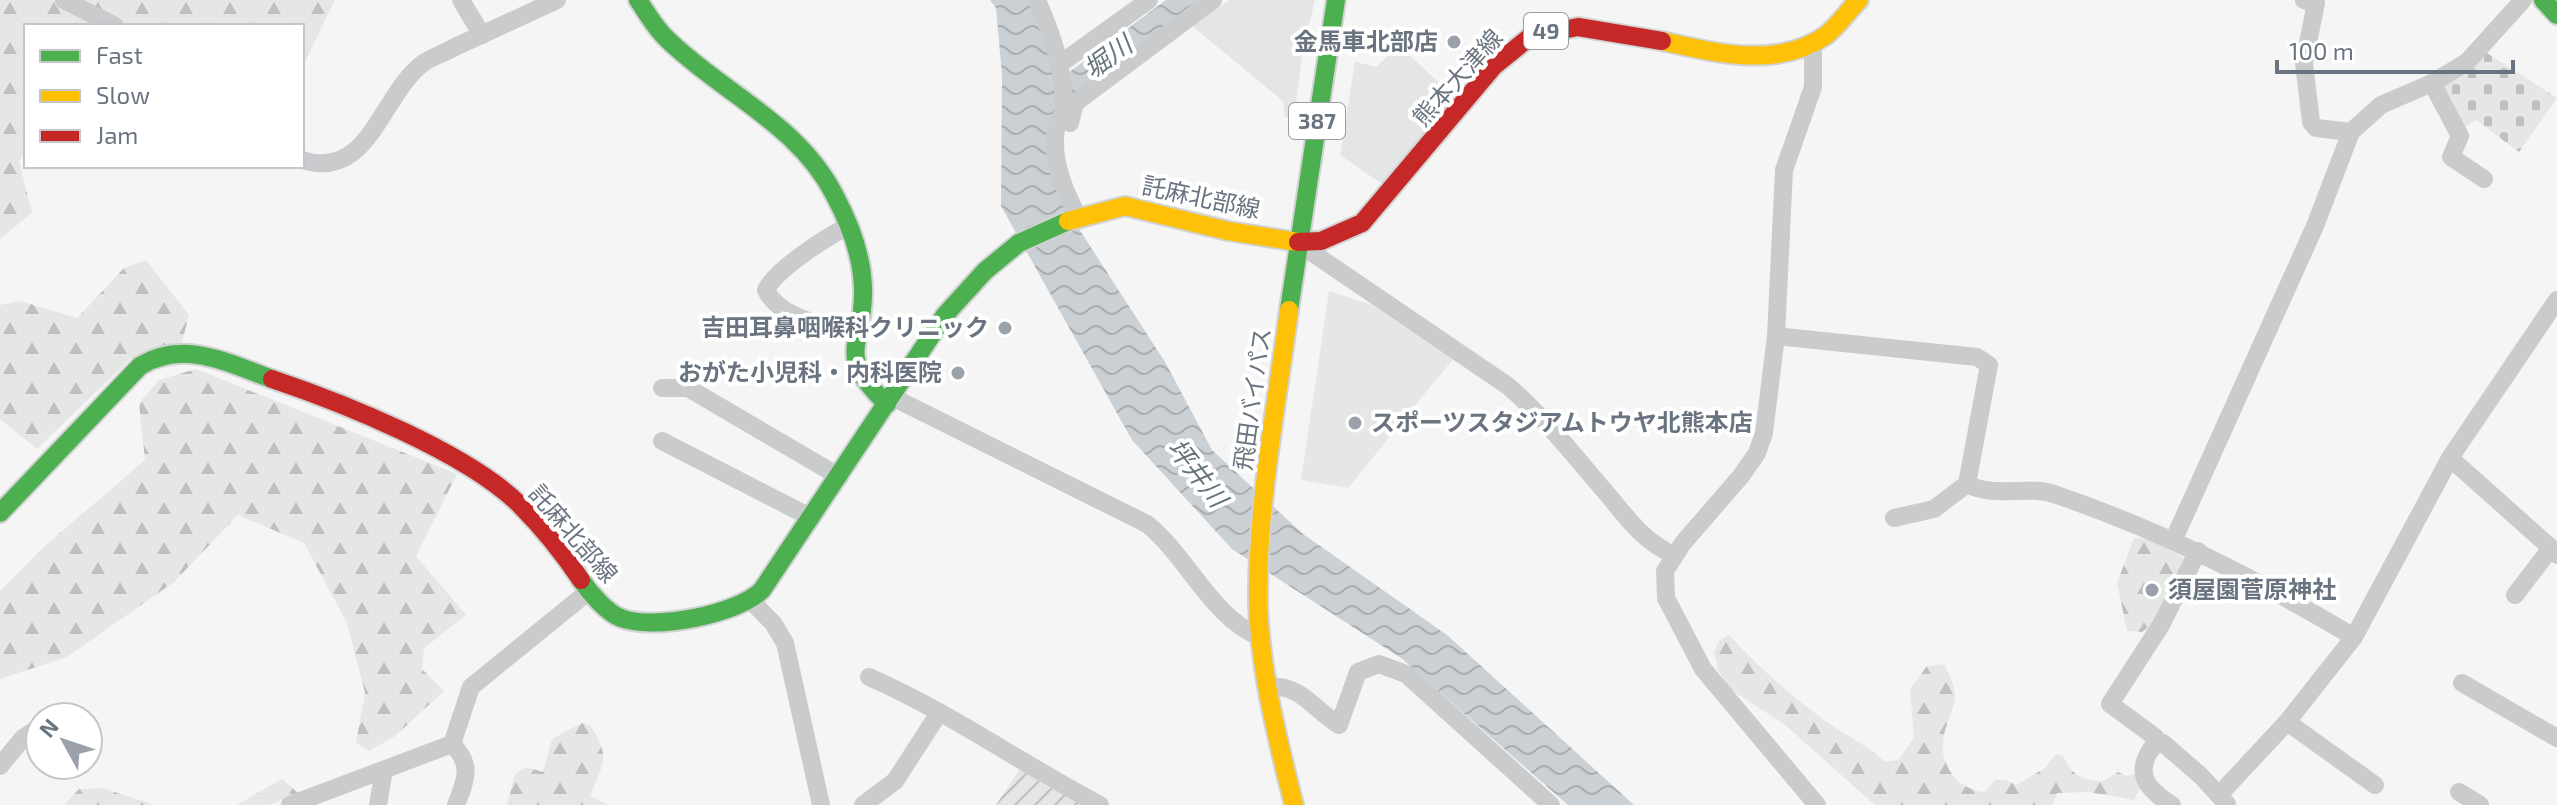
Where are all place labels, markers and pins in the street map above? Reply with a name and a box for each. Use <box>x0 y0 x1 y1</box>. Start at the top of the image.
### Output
place label: 金馬車北部店 <box>1294 26 1438 55</box>
marker: 金馬車北部店 <box>1445 33 1463 51</box>
place label: 吉田耳鼻咽喉科クリニック <box>701 312 989 341</box>
marker: 吉田耳鼻咽喉科クリニック <box>996 319 1014 337</box>
place label: おがた小児科・内科医院 <box>678 357 942 386</box>
marker: おがた小児科・内科医院 <box>949 364 967 382</box>
place label: スポーツスタジアムトウヤ北熊本店 <box>1371 407 1753 436</box>
marker: スポーツスタジアムトウヤ北熊本店 <box>1346 414 1364 432</box>
place label: 須屋園菅原神社 <box>2168 574 2336 603</box>
marker: 須屋園菅原神社 <box>2143 581 2161 599</box>

